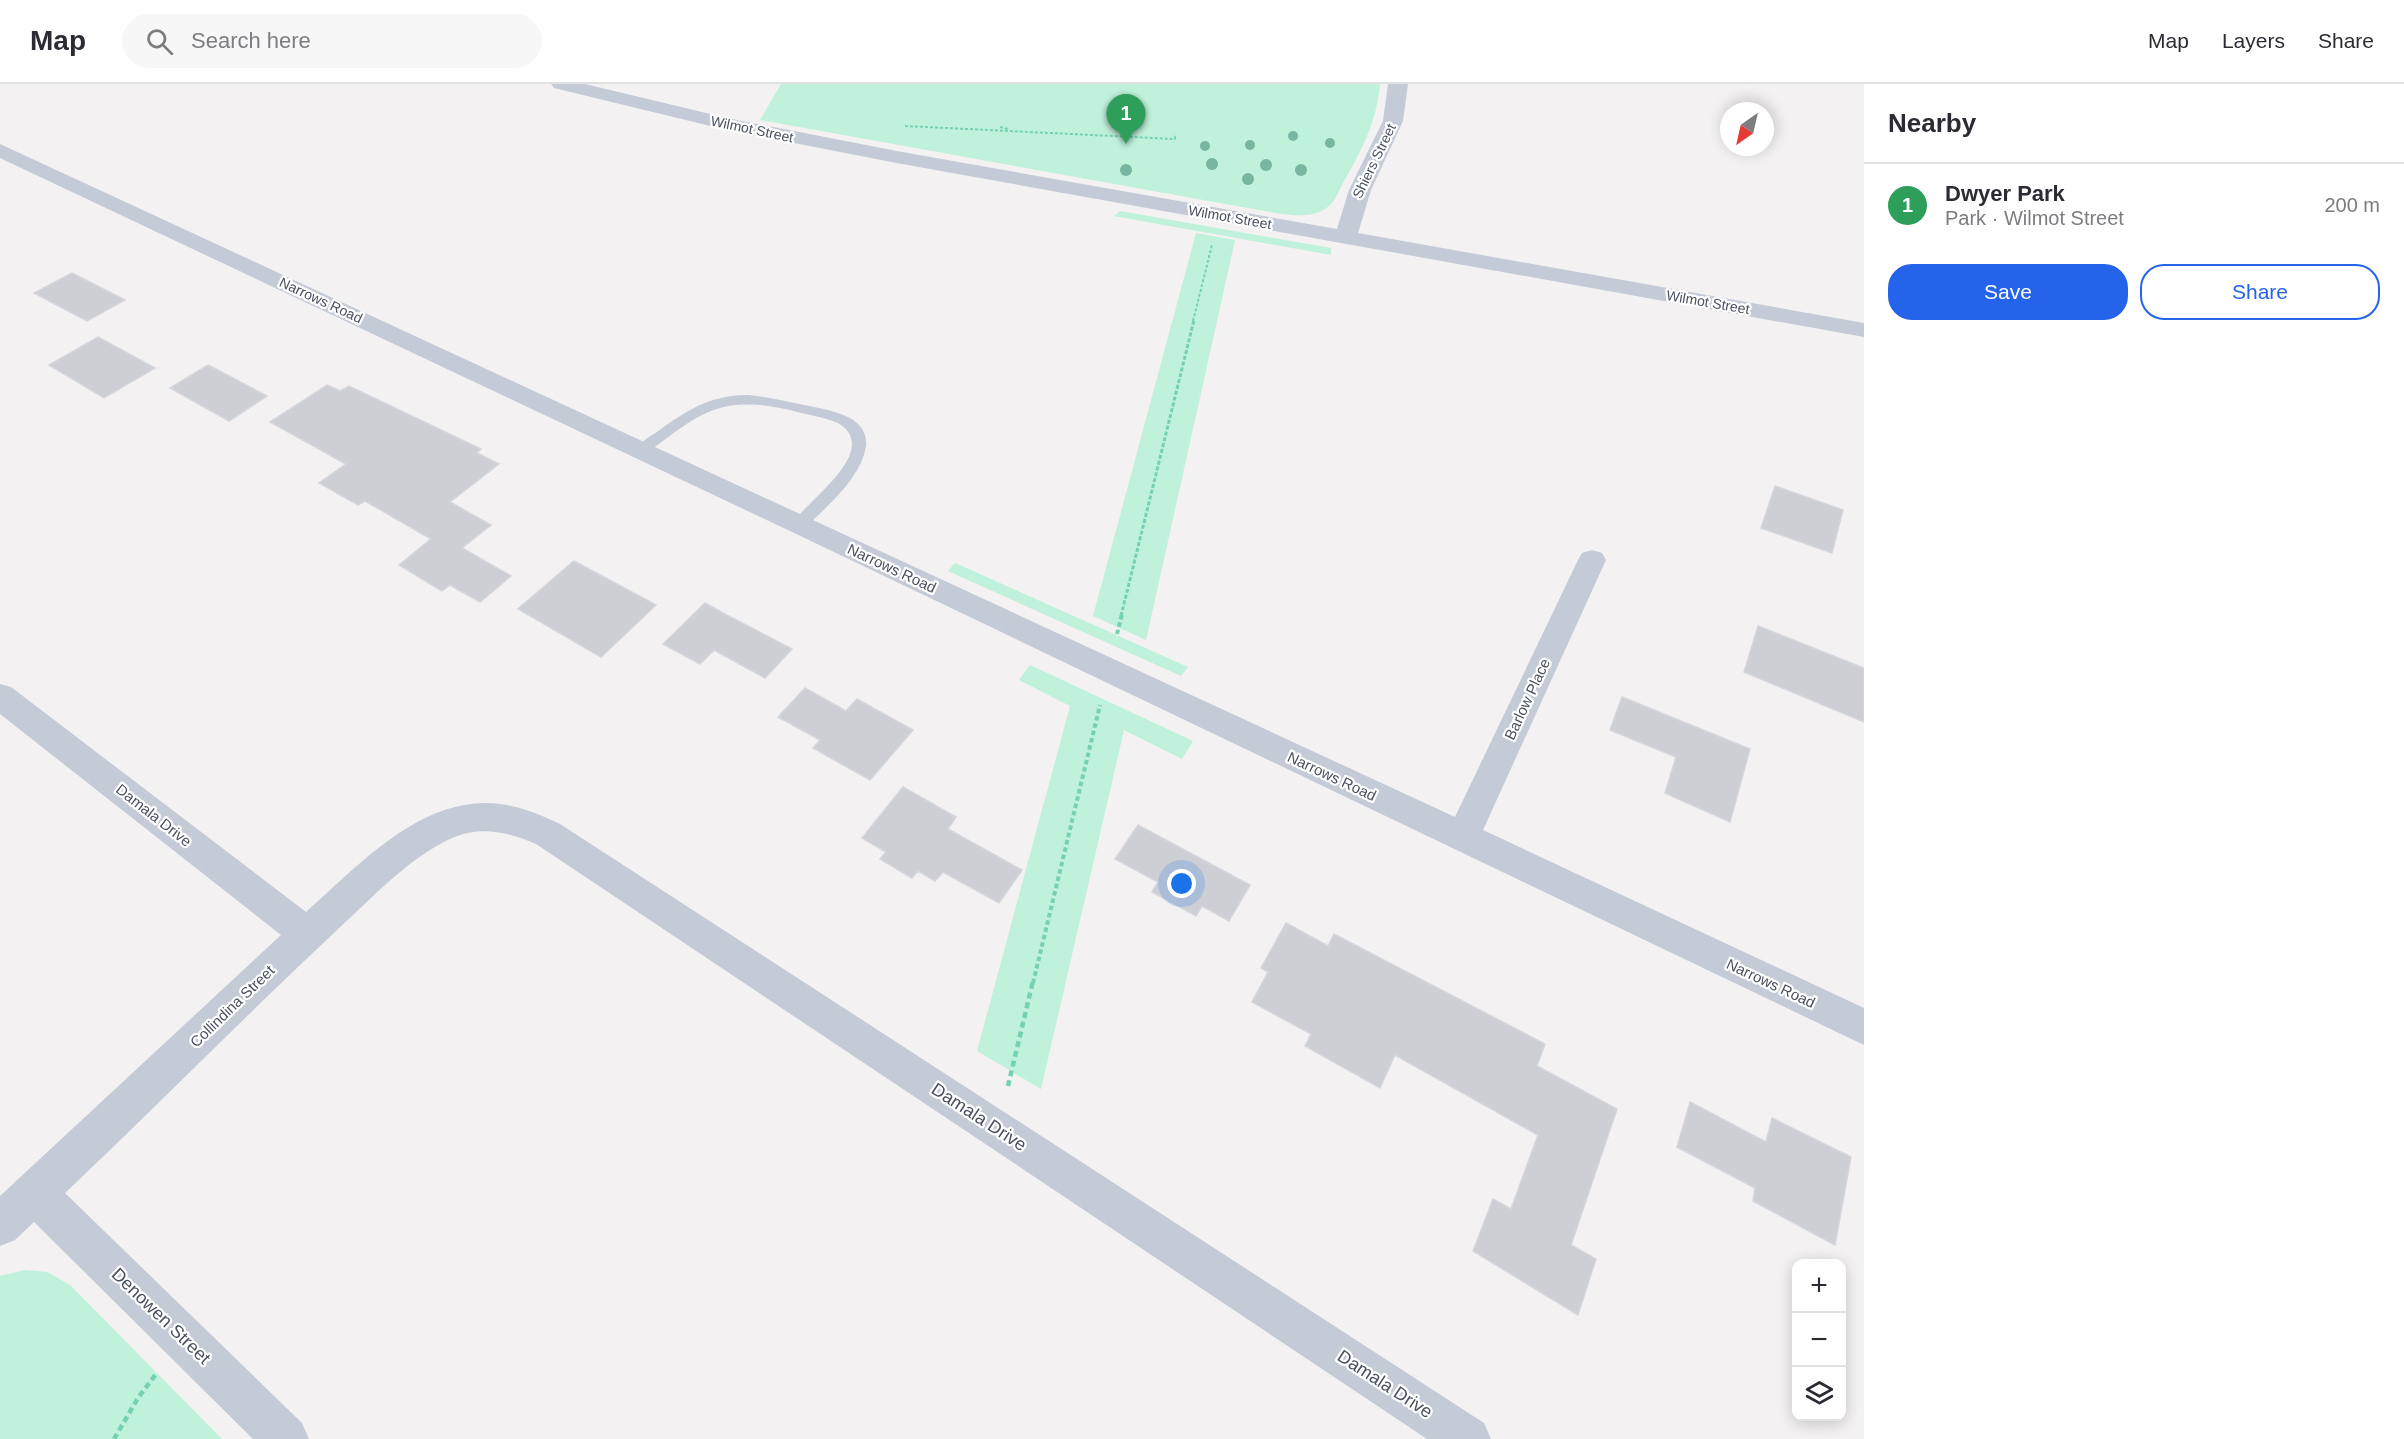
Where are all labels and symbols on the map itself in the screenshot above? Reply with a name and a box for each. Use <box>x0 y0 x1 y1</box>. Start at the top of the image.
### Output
pin: 1 <box>1106 94 1146 144</box>
north arrow <box>1720 102 1774 156</box>
street label: Wilmot Street <box>709 112 795 146</box>
street label: Shiers Street <box>1349 121 1399 201</box>
street label: Wilmot Street <box>1187 202 1273 232</box>
street label: Narrows Road <box>277 274 365 326</box>
street label: Wilmot Street <box>1665 287 1751 317</box>
street label: Narrows Road <box>845 540 939 596</box>
street label: Barlow Place <box>1501 656 1553 742</box>
street label: Narrows Road <box>1285 748 1379 804</box>
street label: Damala Drive <box>113 780 195 850</box>
your location <box>1167 869 1196 898</box>
street label: Narrows Road <box>1724 955 1818 1011</box>
street label: Collindina Street <box>187 961 278 1050</box>
street label: Damala Drive <box>928 1079 1030 1155</box>
street label: Denowen Street <box>108 1264 214 1368</box>
street label: Damala Drive <box>1334 1346 1436 1422</box>

